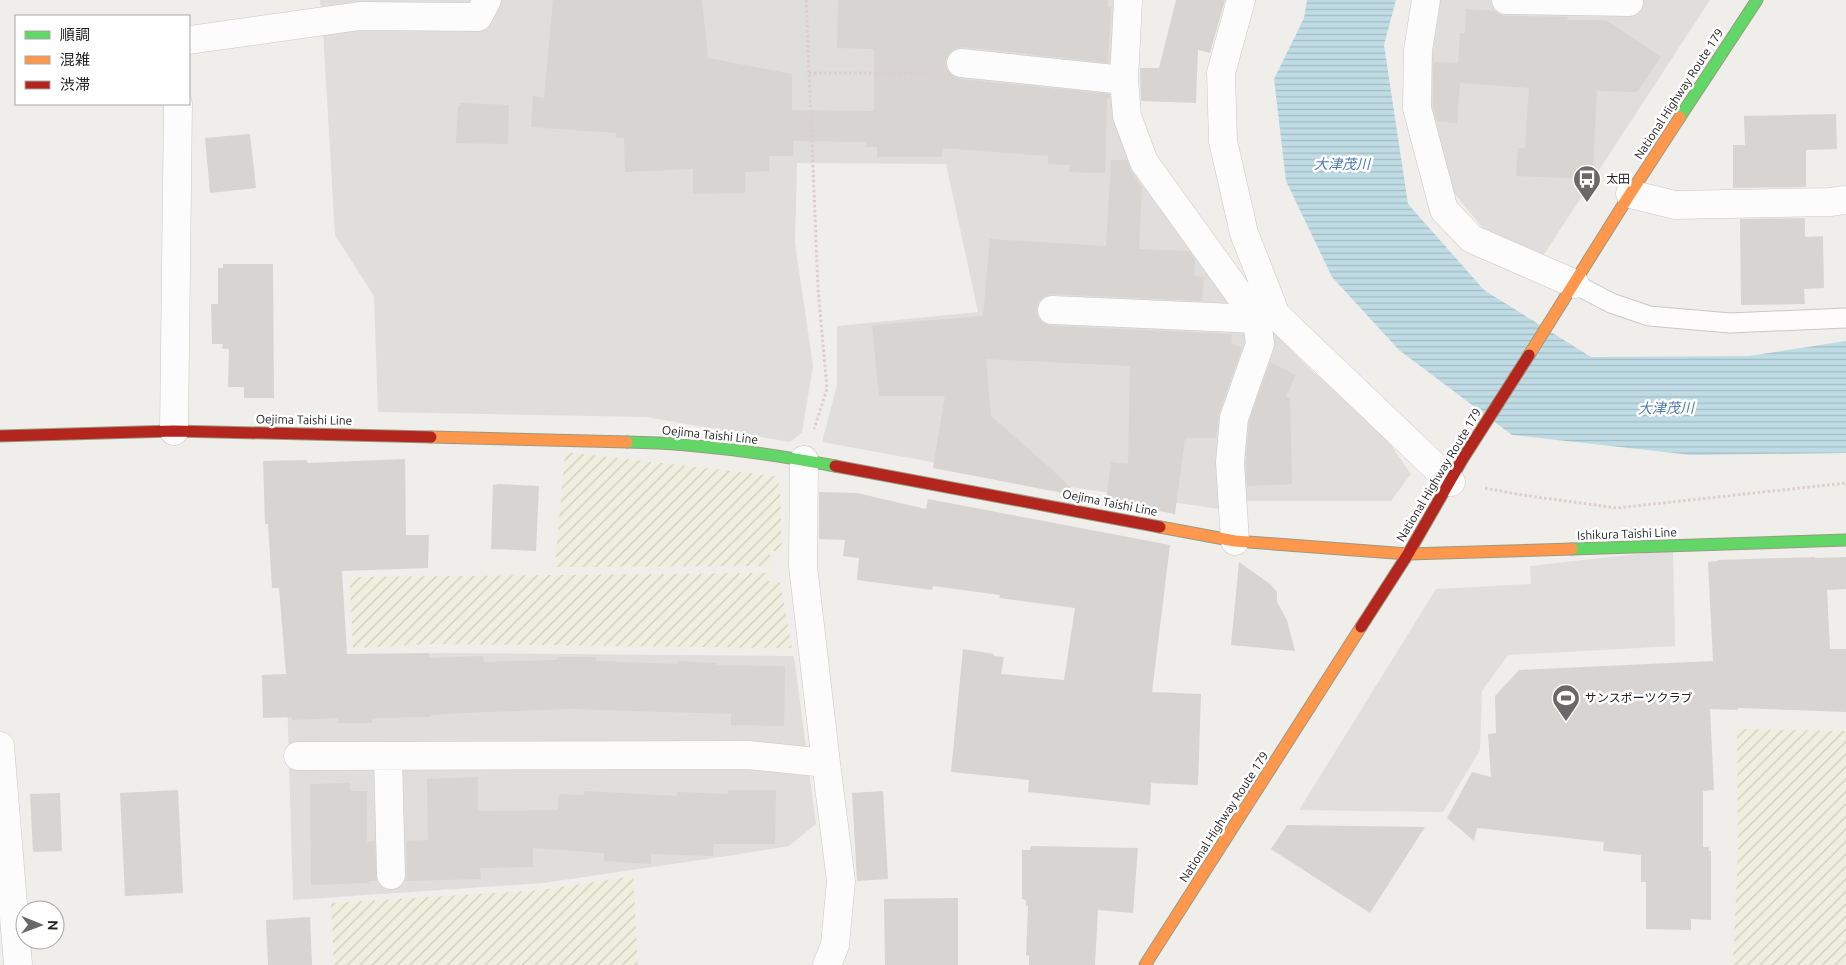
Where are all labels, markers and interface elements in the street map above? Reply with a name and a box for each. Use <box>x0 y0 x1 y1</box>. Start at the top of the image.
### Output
legend <box>15 15 190 105</box>
text: 順調 <box>60 26 90 43</box>
street label: National Highway Route 179 <box>1631 26 1726 161</box>
text: 混雑 <box>60 51 90 68</box>
text: 渋滞 <box>60 76 90 93</box>
water label: 大津茂川 <box>1314 156 1372 172</box>
bus stop icon: 太田 <box>1572 164 1602 203</box>
place label: 太田 <box>1606 172 1630 185</box>
water label: 大津茂川 <box>1638 399 1696 416</box>
street label: National Highway Route 179 <box>1394 406 1484 544</box>
street label: Oejima Taishi Line <box>256 412 352 427</box>
street label: Oejima Taishi Line <box>661 423 759 446</box>
street label: Oejima Taishi Line <box>1061 487 1159 518</box>
street label: Ishikura Taishi Line <box>1577 525 1677 542</box>
sports icon: サンスポーツクラブ <box>1551 683 1581 722</box>
place label: サンスポーツクラブ <box>1585 691 1693 704</box>
street label: National Highway Route 179 <box>1176 749 1271 884</box>
north arrow <box>15 900 65 950</box>
text: N <box>45 920 61 931</box>

